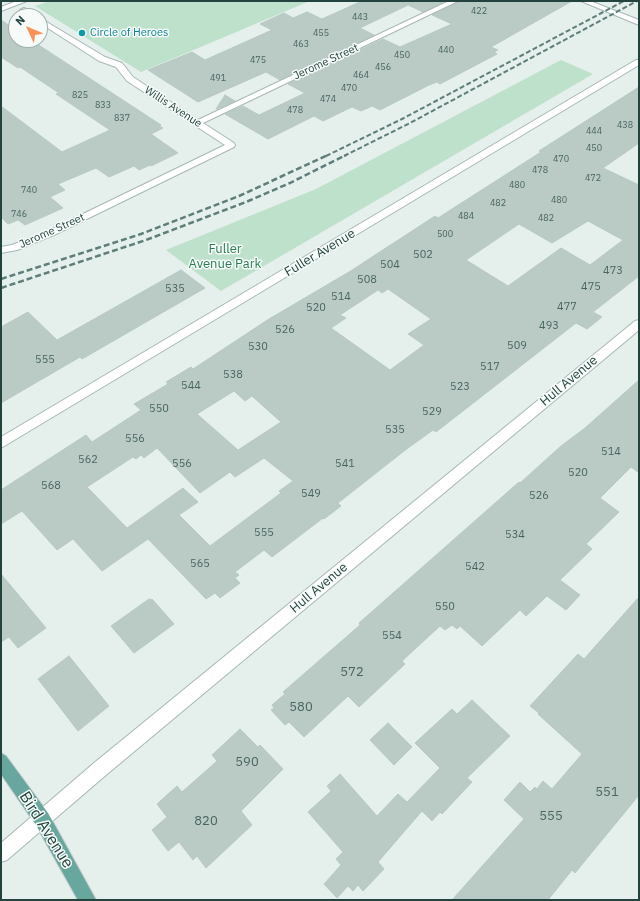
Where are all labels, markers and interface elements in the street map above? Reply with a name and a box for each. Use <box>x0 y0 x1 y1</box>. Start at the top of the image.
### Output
house number: 422 <box>471 6 487 16</box>
north arrow <box>8 8 48 48</box>
house number: 443 <box>352 12 368 22</box>
text: N <box>12 13 28 28</box>
place label: Circle of Heroes <box>90 26 168 40</box>
marker: Circle of Heroes <box>77 28 87 38</box>
house number: 455 <box>313 28 329 38</box>
house number: 463 <box>293 39 309 49</box>
street label: Jerome Street <box>291 41 361 83</box>
house number: 440 <box>438 45 454 55</box>
house number: 450 <box>394 50 410 60</box>
house number: 475 <box>250 55 266 65</box>
house number: 456 <box>375 62 391 72</box>
house number: 464 <box>353 70 369 80</box>
house number: 491 <box>210 73 226 83</box>
house number: 470 <box>341 83 357 93</box>
street label: Willis Avenue <box>142 84 204 130</box>
house number: 825 <box>72 90 88 100</box>
house number: 474 <box>320 94 336 104</box>
house number: 833 <box>95 100 111 110</box>
house number: 478 <box>287 105 303 115</box>
house number: 837 <box>114 113 130 123</box>
house number: 438 <box>617 120 633 130</box>
house number: 444 <box>586 126 602 136</box>
house number: 450 <box>586 143 602 153</box>
house number: 470 <box>553 154 569 164</box>
house number: 478 <box>532 165 548 175</box>
house number: 472 <box>585 173 601 183</box>
house number: 480 <box>509 180 525 190</box>
house number: 740 <box>21 185 37 195</box>
house number: 480 <box>551 195 567 205</box>
house number: 482 <box>490 198 506 208</box>
house number: 746 <box>11 209 27 219</box>
street label: Jerome Street <box>17 211 87 251</box>
house number: 484 <box>458 211 474 221</box>
house number: 482 <box>538 213 554 223</box>
street label: Fuller Avenue <box>282 226 358 280</box>
house number: 500 <box>437 229 453 239</box>
park label: Fuller Avenue Park <box>189 241 261 272</box>
house number: 502 <box>413 248 433 262</box>
house number: 504 <box>380 258 400 272</box>
house number: 473 <box>603 264 623 278</box>
house number: 508 <box>357 273 377 287</box>
house number: 475 <box>581 280 601 294</box>
house number: 535 <box>165 282 185 296</box>
house number: 514 <box>331 290 351 304</box>
house number: 477 <box>557 300 577 314</box>
house number: 520 <box>306 301 326 315</box>
house number: 493 <box>539 319 559 333</box>
house number: 526 <box>275 323 295 337</box>
house number: 509 <box>507 339 527 353</box>
house number: 530 <box>248 340 268 354</box>
house number: 555 <box>35 353 55 367</box>
street label: Hull Avenue <box>537 353 601 409</box>
house number: 517 <box>480 360 500 374</box>
house number: 538 <box>223 368 243 382</box>
house number: 544 <box>181 379 201 393</box>
house number: 523 <box>450 380 470 394</box>
house number: 550 <box>149 402 169 416</box>
house number: 529 <box>422 405 442 419</box>
house number: 535 <box>385 423 405 437</box>
house number: 556 <box>125 432 145 446</box>
house number: 514 <box>601 445 621 459</box>
house number: 562 <box>78 453 98 467</box>
house number: 556 <box>172 457 192 471</box>
house number: 541 <box>335 457 355 471</box>
house number: 520 <box>568 466 588 480</box>
house number: 568 <box>41 479 61 493</box>
house number: 549 <box>301 487 321 501</box>
house number: 526 <box>529 489 549 503</box>
house number: 555 <box>254 526 274 540</box>
house number: 534 <box>505 528 525 542</box>
house number: 565 <box>190 557 210 571</box>
street label: Hull Avenue <box>287 560 351 616</box>
house number: 542 <box>465 560 485 574</box>
house number: 550 <box>435 600 455 614</box>
house number: 554 <box>382 629 402 643</box>
house number: 572 <box>340 664 364 680</box>
house number: 580 <box>289 699 313 715</box>
house number: 590 <box>235 754 259 770</box>
house number: 551 <box>595 784 619 800</box>
street label: Bird Avenue <box>15 788 77 872</box>
house number: 555 <box>539 808 563 824</box>
house number: 820 <box>194 813 218 829</box>

